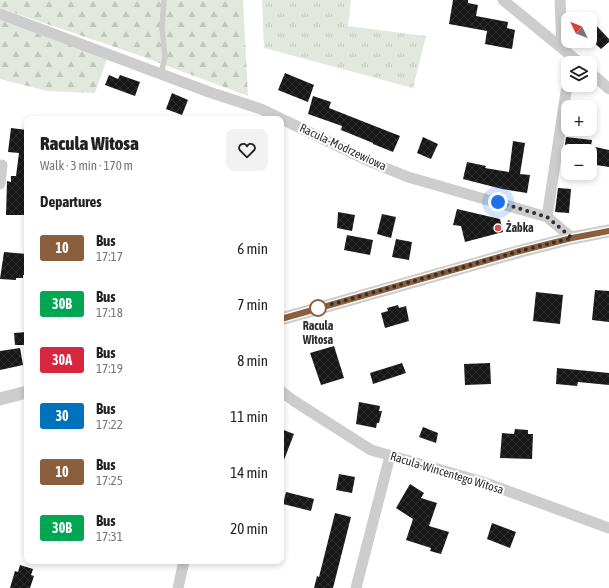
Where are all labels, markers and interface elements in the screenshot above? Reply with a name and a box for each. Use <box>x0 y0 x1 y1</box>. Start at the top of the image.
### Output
north arrow <box>561 12 597 48</box>
map controls <box>561 12 597 180</box>
button: layers <box>561 56 597 92</box>
button: + <box>561 100 597 136</box>
street label: Racula-Modrzewiowa <box>297 121 389 173</box>
button: heart <box>226 129 268 171</box>
text: Racula Witosa <box>40 132 139 154</box>
button: − <box>561 144 597 180</box>
text: Walk · 3 min · 170 m <box>40 158 133 173</box>
your location <box>488 192 508 212</box>
text: Departures <box>40 193 102 210</box>
place label: Żabka <box>506 220 534 235</box>
marker: Żabka <box>493 223 503 233</box>
text: Bus <box>96 232 116 249</box>
text: 10 <box>55 240 69 256</box>
text: 6 min <box>237 240 268 257</box>
text: 17:17 <box>96 249 123 264</box>
text: Bus <box>96 288 116 305</box>
text: 30B <box>52 296 72 312</box>
text: 7 min <box>237 296 268 313</box>
marker: Racula Witosa <box>309 299 327 317</box>
text: 17:18 <box>96 305 123 320</box>
place label: Racula Witosa <box>302 319 334 347</box>
text: Bus <box>96 344 116 361</box>
text: 30A <box>52 352 72 368</box>
text: 8 min <box>237 352 268 369</box>
text: 17:19 <box>96 361 123 376</box>
text: Bus <box>96 400 116 417</box>
text: 30 <box>55 408 69 424</box>
text: 11 min <box>230 408 268 425</box>
text: 17:22 <box>96 417 123 432</box>
street label: Racula-Wincentego Witosa <box>389 449 505 497</box>
text: Bus <box>96 456 116 473</box>
text: 10 <box>55 464 69 480</box>
text: 14 min <box>230 464 268 481</box>
text: 17:25 <box>96 473 123 488</box>
text: Bus <box>96 512 116 529</box>
text: 30B <box>52 520 72 536</box>
text: 20 min <box>230 520 268 537</box>
text: 17:31 <box>96 529 123 544</box>

